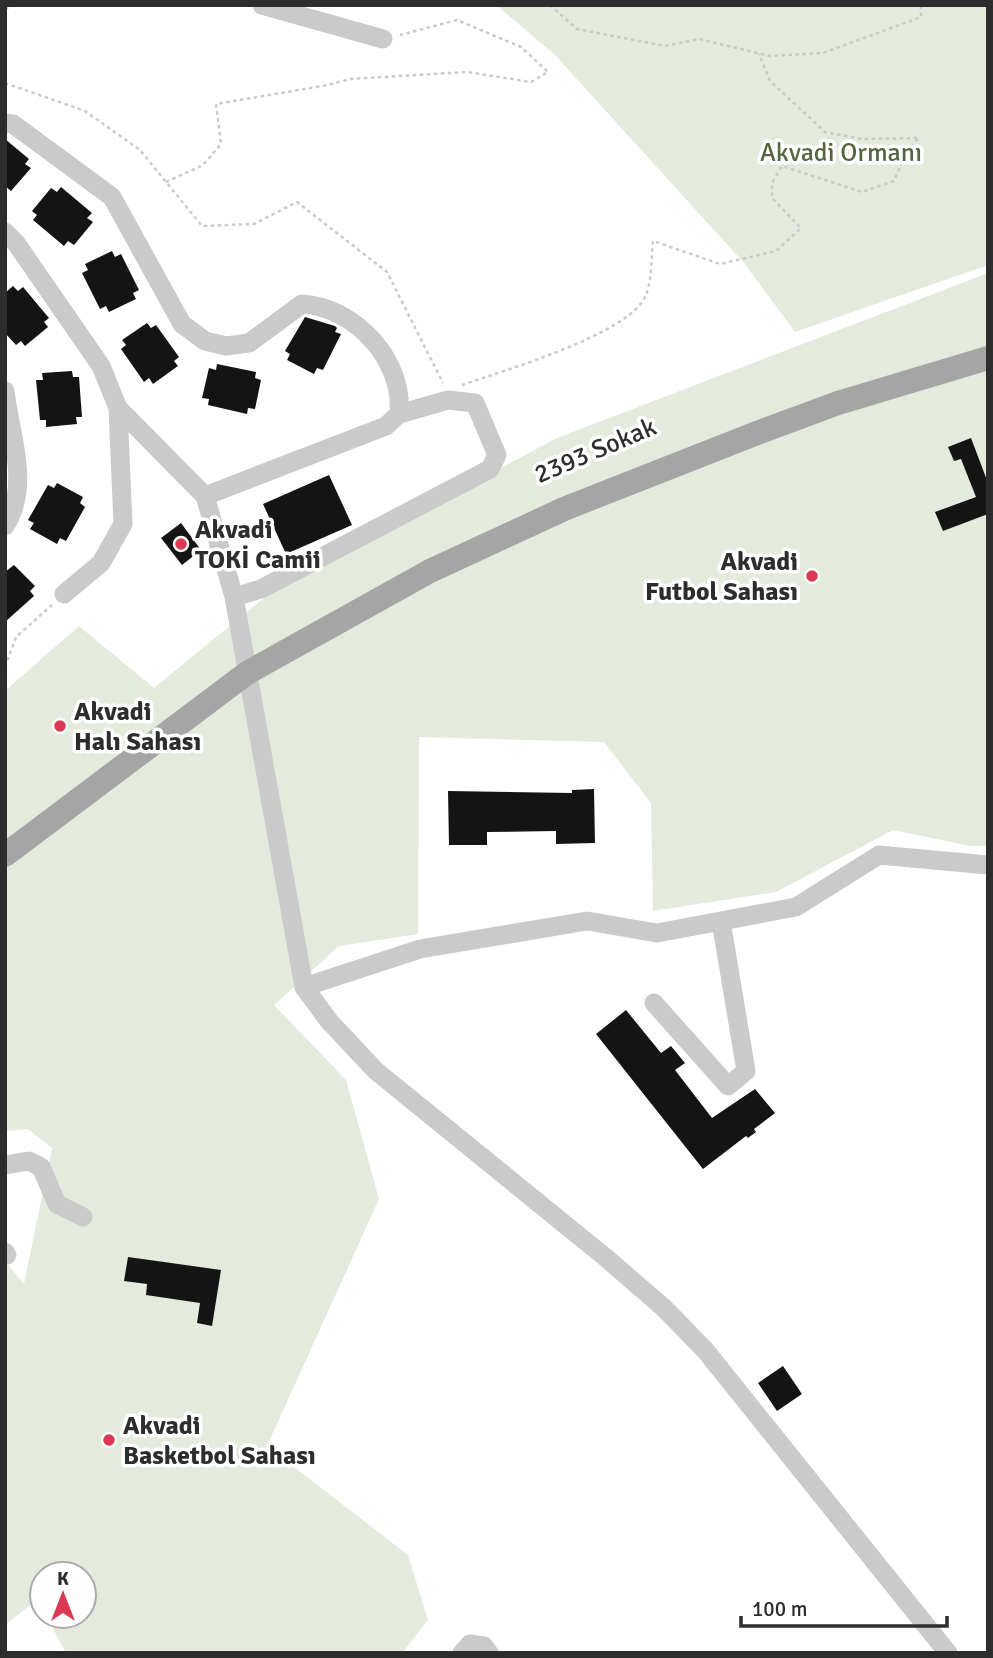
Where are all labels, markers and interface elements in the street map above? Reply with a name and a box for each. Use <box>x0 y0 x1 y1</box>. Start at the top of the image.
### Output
park label: Akvadi Ormanı <box>760 137 922 169</box>
street label: 2393 Sokak <box>530 411 661 491</box>
place label: Akvadi TOKİ Camii <box>195 514 321 576</box>
marker: Akvadi TOKİ Camii <box>173 536 189 552</box>
place label: Akvadi Futbol Sahası <box>645 546 798 608</box>
marker: Akvadi Futbol Sahası <box>804 568 820 584</box>
place label: Akvadi Halı Sahası <box>74 696 201 758</box>
marker: Akvadi Halı Sahası <box>52 718 68 734</box>
place label: Akvadi Basketbol Sahası <box>123 1410 316 1472</box>
marker: Akvadi Basketbol Sahası <box>101 1432 117 1448</box>
north arrow <box>28 1560 98 1630</box>
text: K <box>57 1567 69 1591</box>
scale bar <box>741 1584 948 1628</box>
text: 100 m <box>752 1596 807 1622</box>

